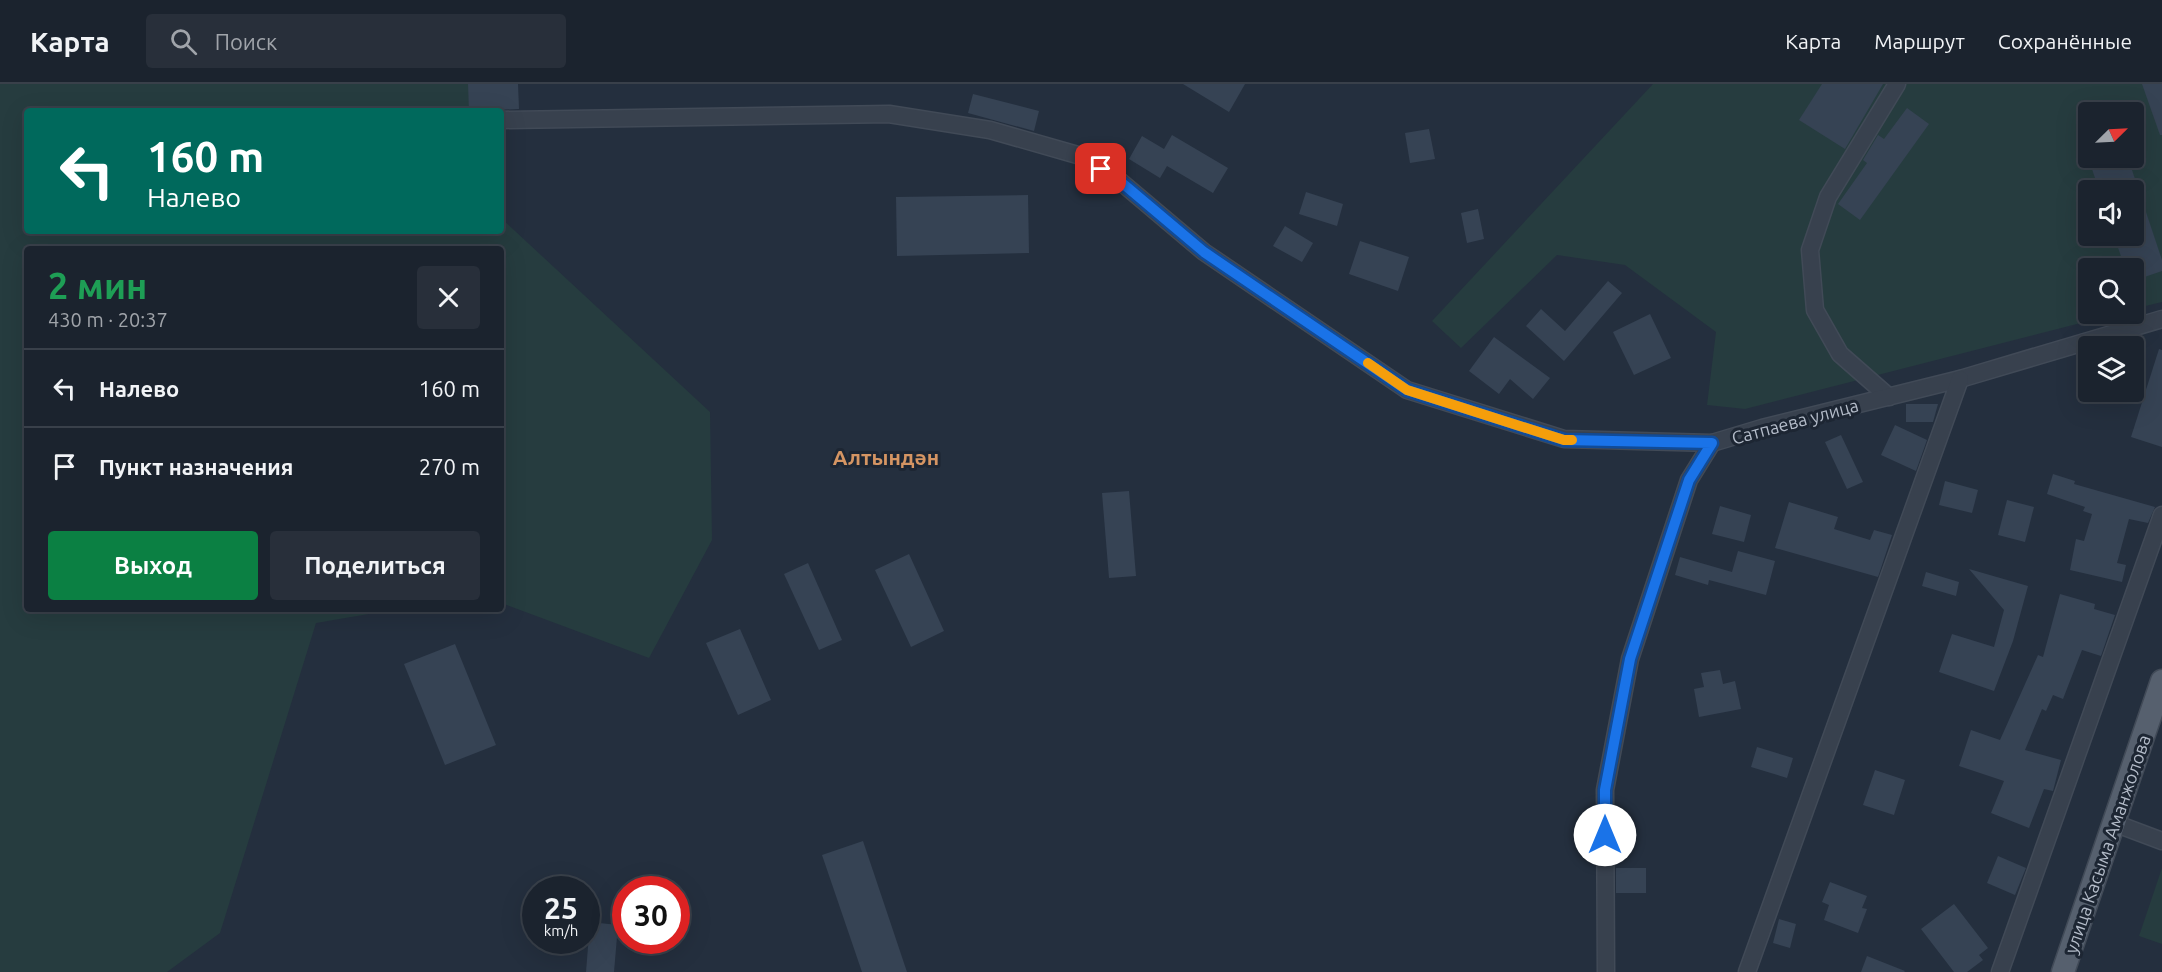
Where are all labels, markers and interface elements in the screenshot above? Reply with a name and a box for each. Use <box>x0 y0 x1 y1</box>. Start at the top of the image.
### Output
search box <box>146 14 566 68</box>
icon: search <box>167 25 200 58</box>
text: Карта <box>30 26 110 57</box>
text: Поиск <box>215 29 277 54</box>
text: Карта <box>1785 29 1841 53</box>
text: Маршрут <box>1874 29 1965 53</box>
text: Сохранённые <box>1998 29 2132 53</box>
north arrow <box>2078 102 2144 168</box>
map controls <box>2078 102 2144 402</box>
icon: left <box>48 132 126 210</box>
text: 160 m <box>147 133 264 180</box>
pin <box>1075 143 1126 194</box>
icon: arrive <box>1084 152 1117 185</box>
button: sound <box>2078 180 2144 246</box>
text: Налево <box>147 182 241 212</box>
button: search <box>2078 258 2144 324</box>
text: 2 мин <box>48 265 147 306</box>
button: close <box>417 266 480 329</box>
text: 430 m · 20:37 <box>48 308 168 331</box>
button: layers <box>2078 336 2144 402</box>
icon: left <box>48 372 81 405</box>
text: Налево <box>99 376 179 401</box>
text: 160 m <box>419 376 480 401</box>
street label: Сатпаева улица <box>1729 394 1861 448</box>
district label: Алтындән <box>833 445 939 469</box>
icon: arrive <box>48 450 81 483</box>
text: Пункт назначения <box>99 454 293 479</box>
text: 270 m <box>419 454 480 479</box>
button: Выход <box>48 531 258 600</box>
button: Поделиться <box>270 531 480 600</box>
street label: улица Касыма Аманжолова <box>2060 732 2154 956</box>
position arrow <box>1573 803 1637 867</box>
speed limit sign: 30 <box>612 876 690 954</box>
text: 25 <box>544 891 578 925</box>
text: km/h <box>544 922 578 939</box>

